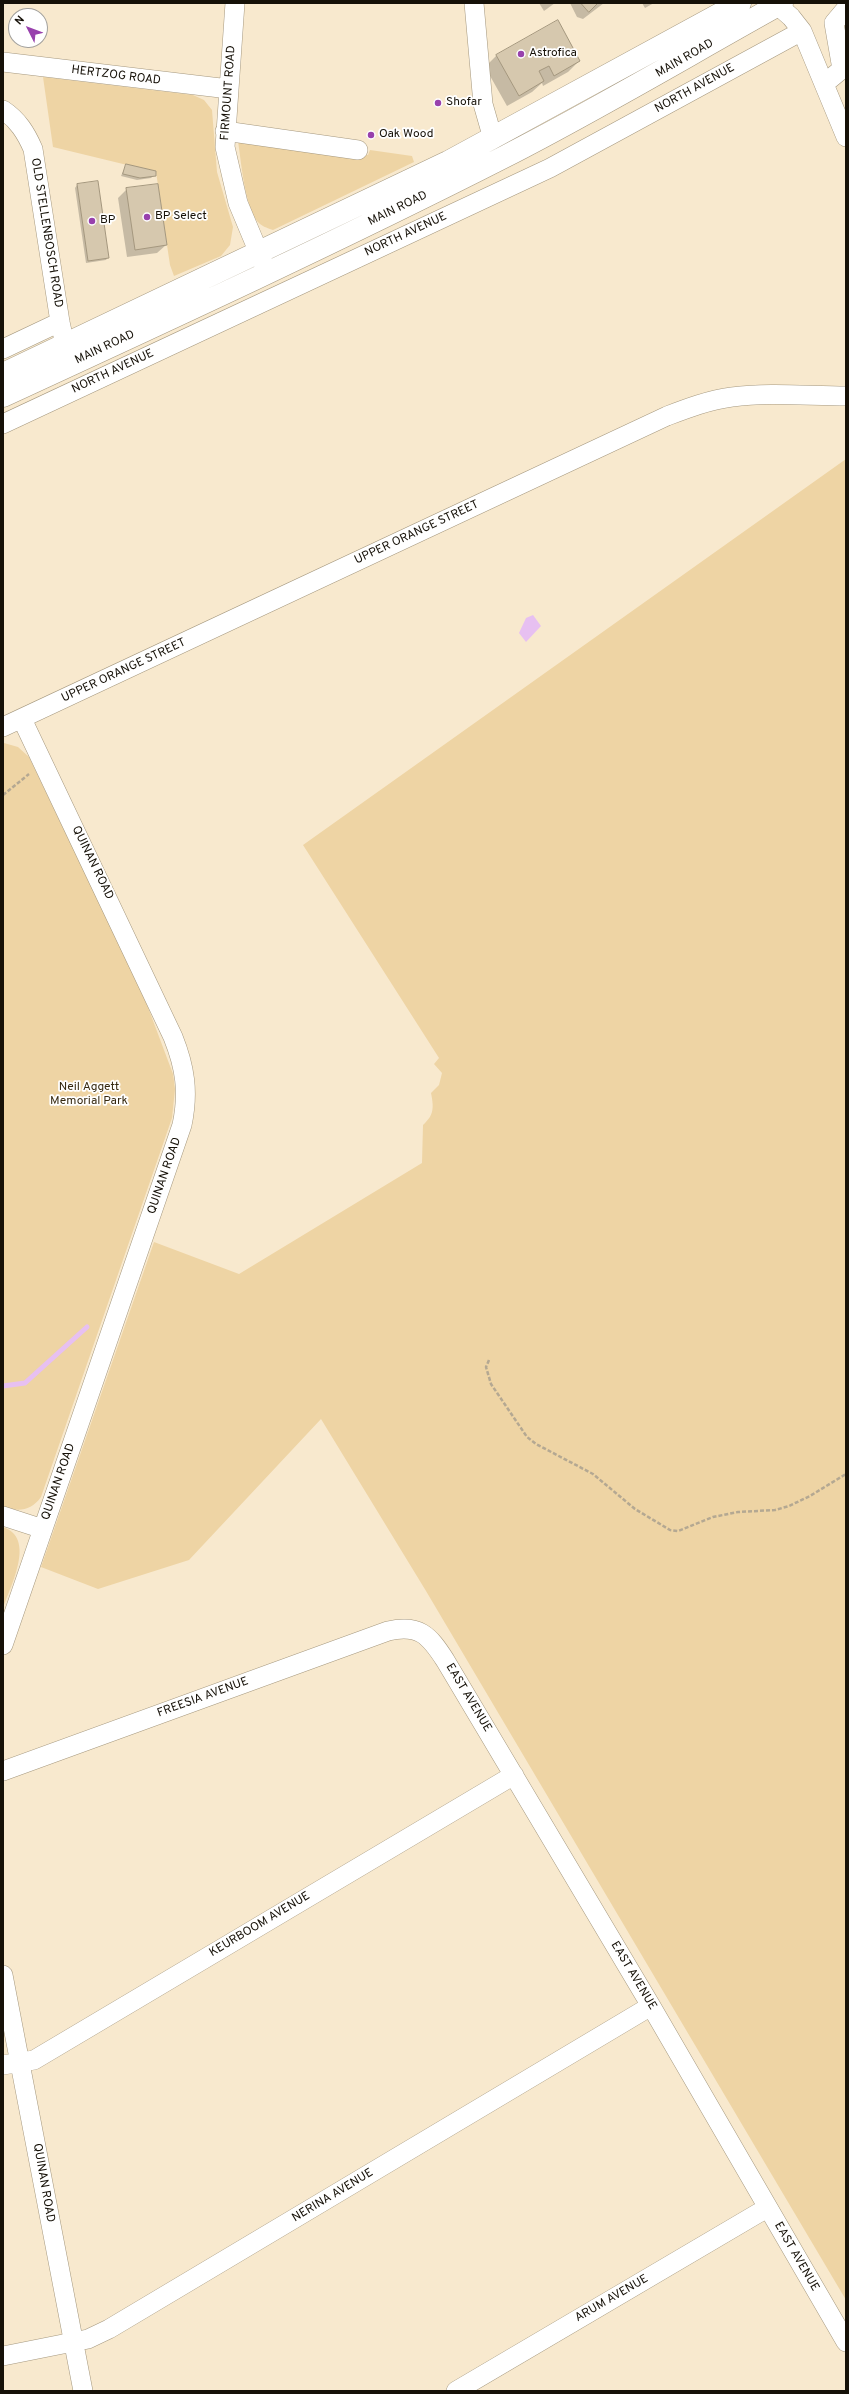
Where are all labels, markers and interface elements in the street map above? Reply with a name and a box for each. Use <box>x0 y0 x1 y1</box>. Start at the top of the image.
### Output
north arrow <box>8 8 48 48</box>
text: N <box>12 13 28 28</box>
street label: MAIN ROAD <box>654 37 716 81</box>
street label: FIRMOUNT ROAD <box>218 45 240 141</box>
place label: Astrofica <box>529 47 577 61</box>
marker: Astrofica <box>516 49 526 59</box>
street label: NORTH AVENUE <box>653 61 737 117</box>
street label: HERTZOG ROAD <box>70 63 162 89</box>
place label: Shofar <box>446 96 482 110</box>
marker: Shofar <box>433 98 443 108</box>
place label: Oak Wood <box>379 128 433 142</box>
marker: Oak Wood <box>366 130 376 140</box>
street label: OLD STELLENBOSCH ROAD <box>27 157 65 309</box>
street label: MAIN ROAD <box>366 188 430 230</box>
place label: BP Select <box>155 210 207 224</box>
street label: NORTH AVENUE <box>363 210 449 260</box>
marker: BP Select <box>142 212 152 222</box>
place label: BP <box>100 214 115 228</box>
marker: BP <box>87 216 97 226</box>
street label: MAIN ROAD <box>73 328 137 368</box>
street label: NORTH AVENUE <box>70 347 156 397</box>
street label: UPPER ORANGE STREET <box>353 498 481 568</box>
street label: UPPER ORANGE STREET <box>60 636 188 706</box>
street label: QUINAN ROAD <box>68 824 116 902</box>
park label: Neil Aggett Memorial Park <box>50 1081 128 1109</box>
street label: QUINAN ROAD <box>145 1136 185 1216</box>
street label: QUINAN ROAD <box>39 1442 79 1522</box>
street label: EAST AVENUE <box>442 1661 494 1735</box>
street label: FREESIA AVENUE <box>155 1675 251 1721</box>
street label: KEURBOOM AVENUE <box>207 1889 313 1961</box>
street label: EAST AVENUE <box>607 1939 659 2013</box>
street label: QUINAN ROAD <box>29 2142 57 2224</box>
street label: NERINA AVENUE <box>290 2166 376 2226</box>
street label: EAST AVENUE <box>770 2220 822 2294</box>
street label: ARUM AVENUE <box>573 2272 651 2326</box>

